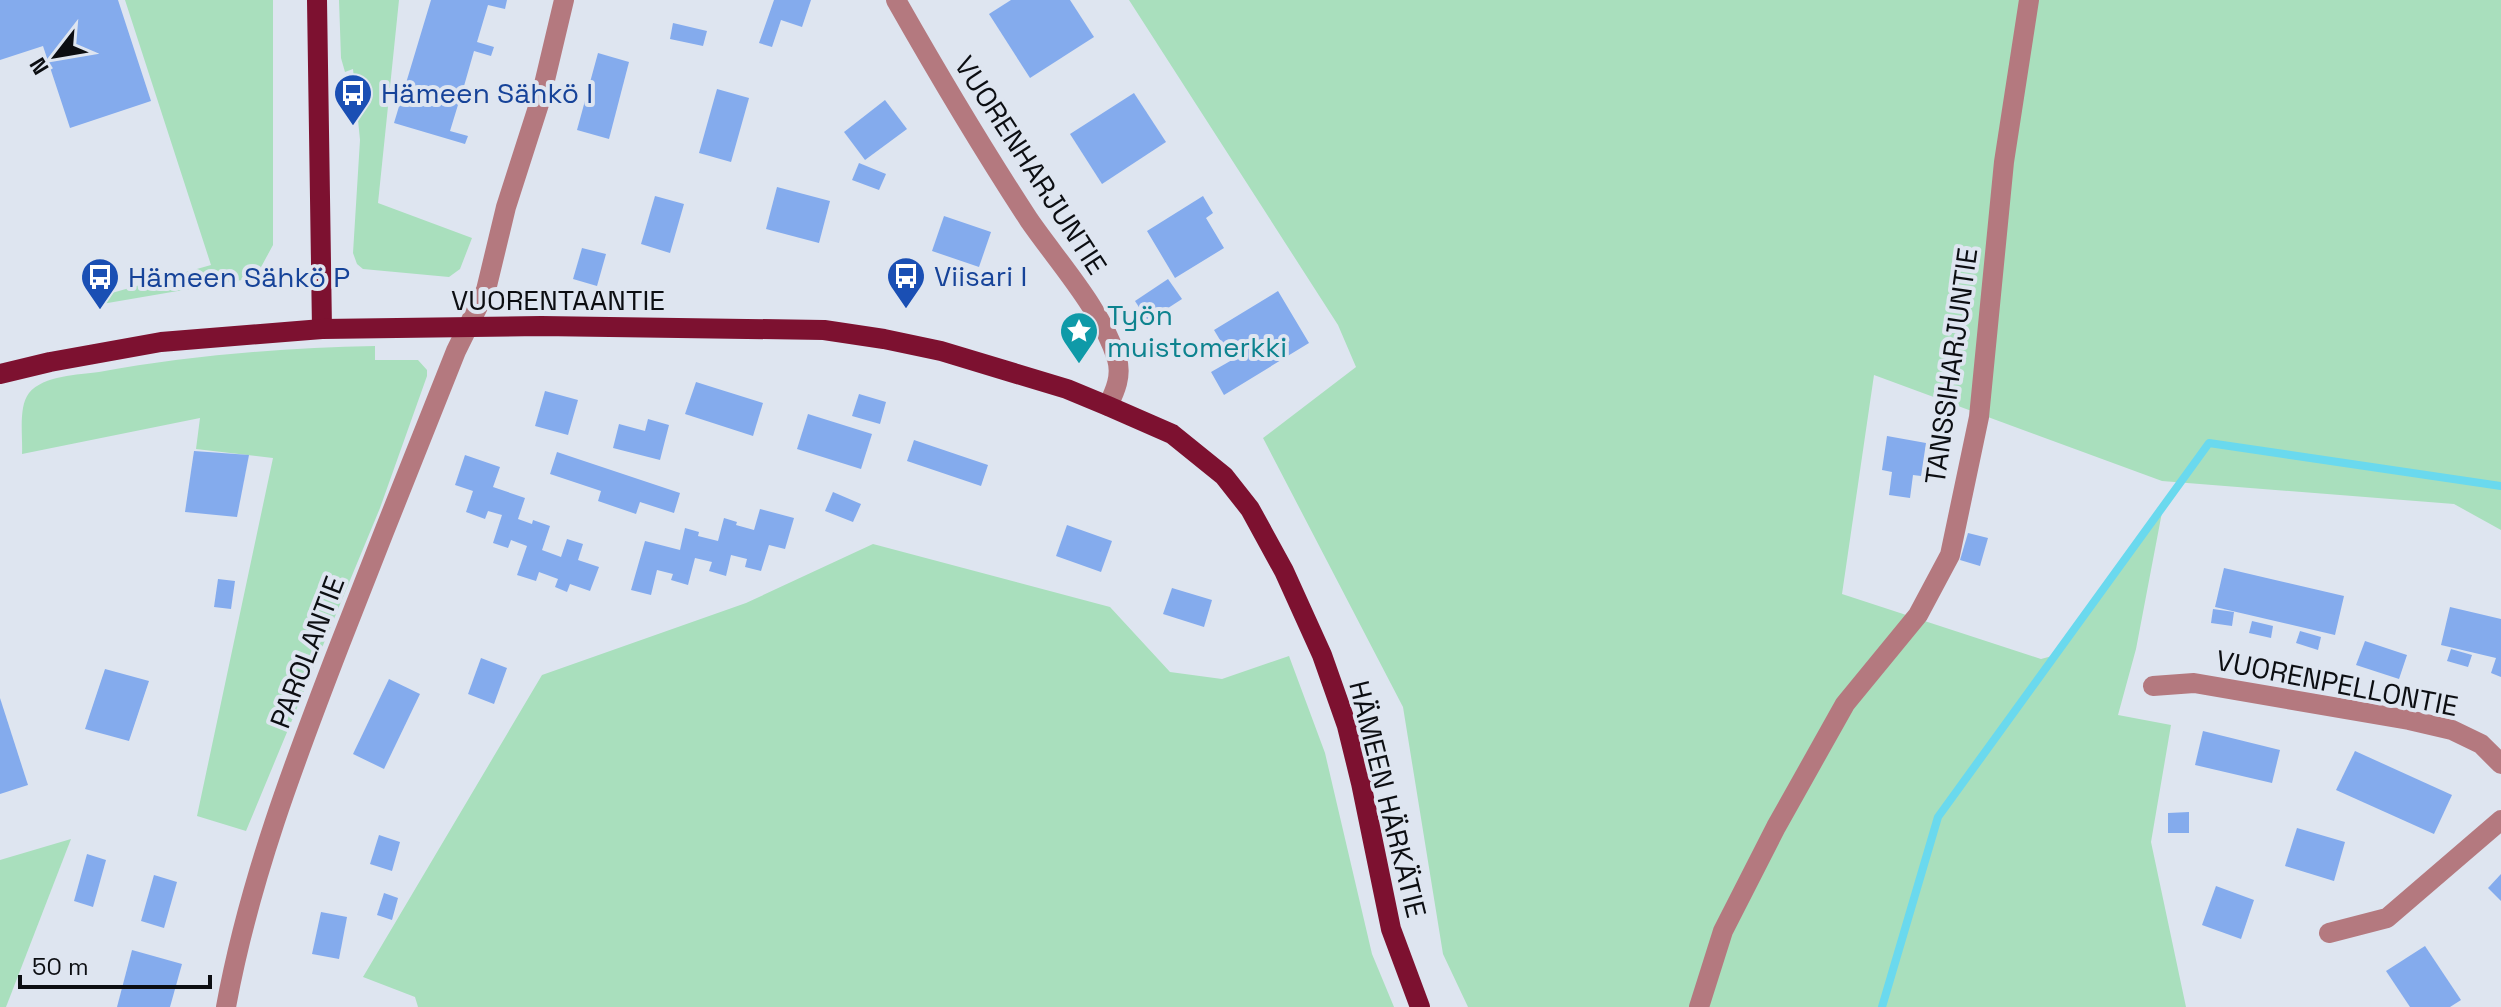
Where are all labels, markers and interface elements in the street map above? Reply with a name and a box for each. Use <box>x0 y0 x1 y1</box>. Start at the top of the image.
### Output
north arrow <box>16 16 96 96</box>
street label: VUORENHARJUNTIE <box>947 49 1115 281</box>
text: N <box>23 53 55 80</box>
bus stop icon: Hämeen Sähkö I <box>332 72 374 127</box>
place label: Hämeen Sähkö I <box>381 75 593 111</box>
street label: TANSSIHARJUNTIE <box>1917 245 1985 487</box>
bus stop icon: Viisari I <box>885 255 927 310</box>
bus stop icon: Hämeen Sähkö P <box>79 256 121 311</box>
place label: Viisari I <box>934 258 1027 294</box>
place label: Hämeen Sähkö P <box>128 259 350 295</box>
street label: VUORENTAANTIE <box>451 282 665 318</box>
place label: Työn muistomerkki <box>1107 297 1287 365</box>
place icon: Työn muistomerkki <box>1058 310 1100 365</box>
street label: PAROLANTIE <box>262 571 352 733</box>
street label: VUORENPELLONTIE <box>2213 642 2461 724</box>
street label: HÄMEEN HÄRKÄTIE <box>1341 677 1435 921</box>
scale bar <box>20 939 210 989</box>
text: 50 m <box>32 951 89 982</box>

